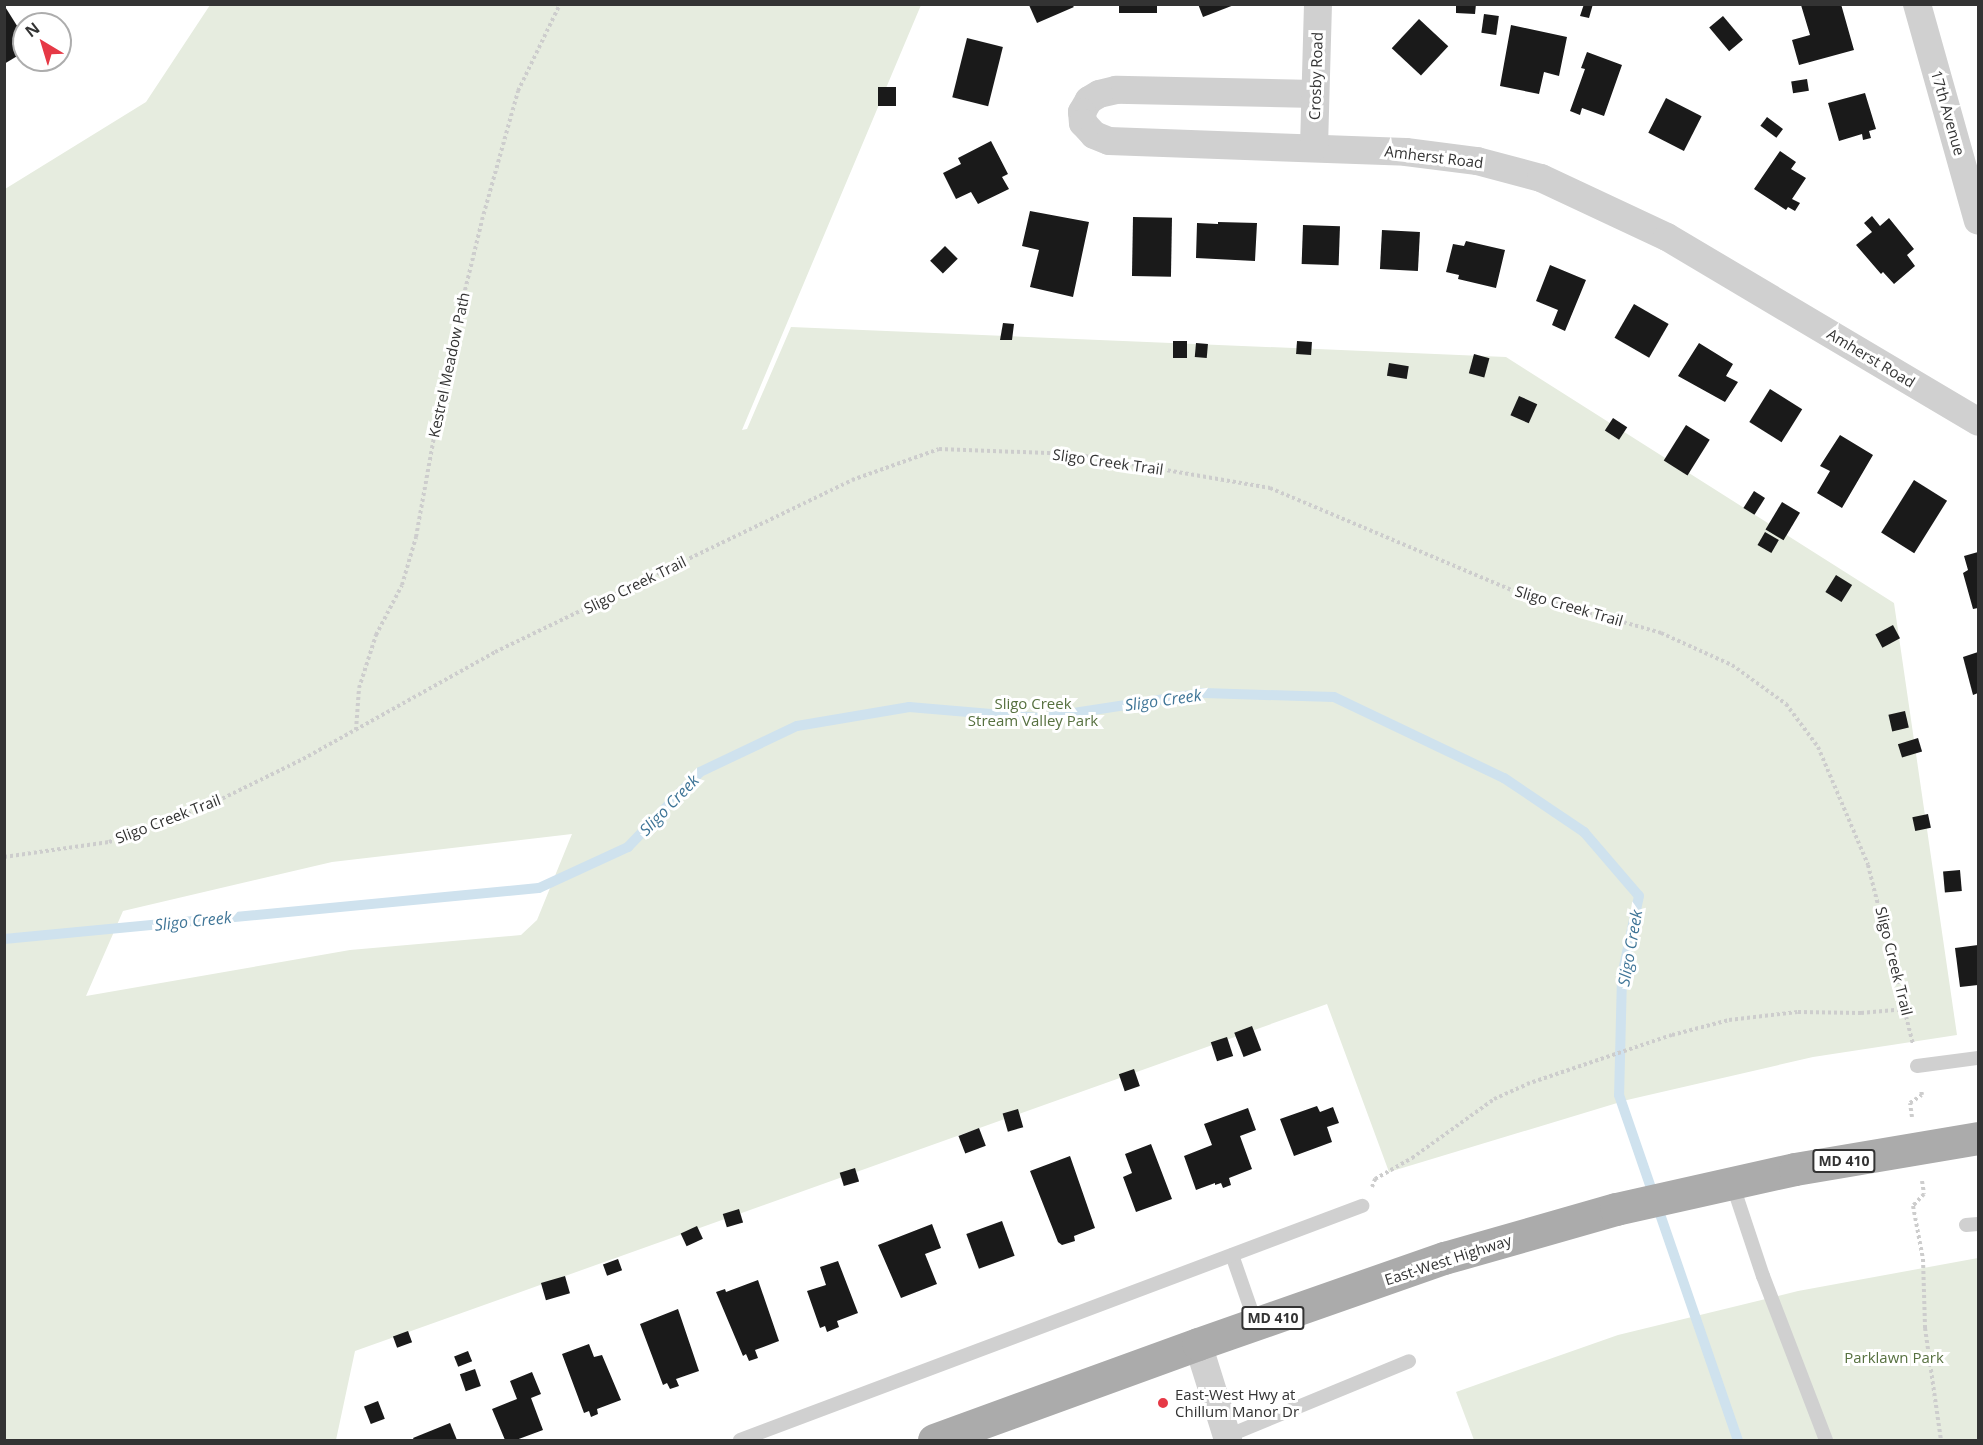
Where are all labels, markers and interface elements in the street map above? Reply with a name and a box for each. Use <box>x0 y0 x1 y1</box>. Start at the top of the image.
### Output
north arrow <box>12 12 72 72</box>
text: N <box>20 17 44 42</box>
street label: Crosby Road <box>1305 32 1327 120</box>
street label: 17th Avenue <box>1927 68 1969 158</box>
street label: Amherst Road <box>1384 142 1484 172</box>
street label: Kestrel Meadow Path <box>425 291 473 439</box>
street label: Amherst Road <box>1824 325 1918 391</box>
street label: Sligo Creek Trail <box>1052 445 1164 479</box>
street label: Sligo Creek Trail <box>581 553 689 617</box>
street label: Sligo Creek Trail <box>1513 582 1625 630</box>
water label: Sligo Creek <box>1123 685 1203 715</box>
park label: Sligo Creek Stream Valley Park <box>968 694 1098 729</box>
water label: Sligo Creek <box>635 771 703 839</box>
street label: Sligo Creek Trail <box>113 791 223 847</box>
street label: Sligo Creek Trail <box>1872 905 1916 1017</box>
water label: Sligo Creek <box>154 907 232 935</box>
water label: Sligo Creek <box>1614 908 1646 988</box>
road number: MD 410 <box>1811 1150 1877 1172</box>
street label: East-West Highway <box>1382 1231 1514 1289</box>
road number: MD 410 <box>1240 1307 1306 1329</box>
park label: Parklawn Park <box>1844 1349 1944 1367</box>
place label: East-West Hwy at Chillum Manor Dr <box>1175 1385 1299 1420</box>
marker: East-West Hwy at Chillum Manor Dr <box>1156 1396 1170 1410</box>

